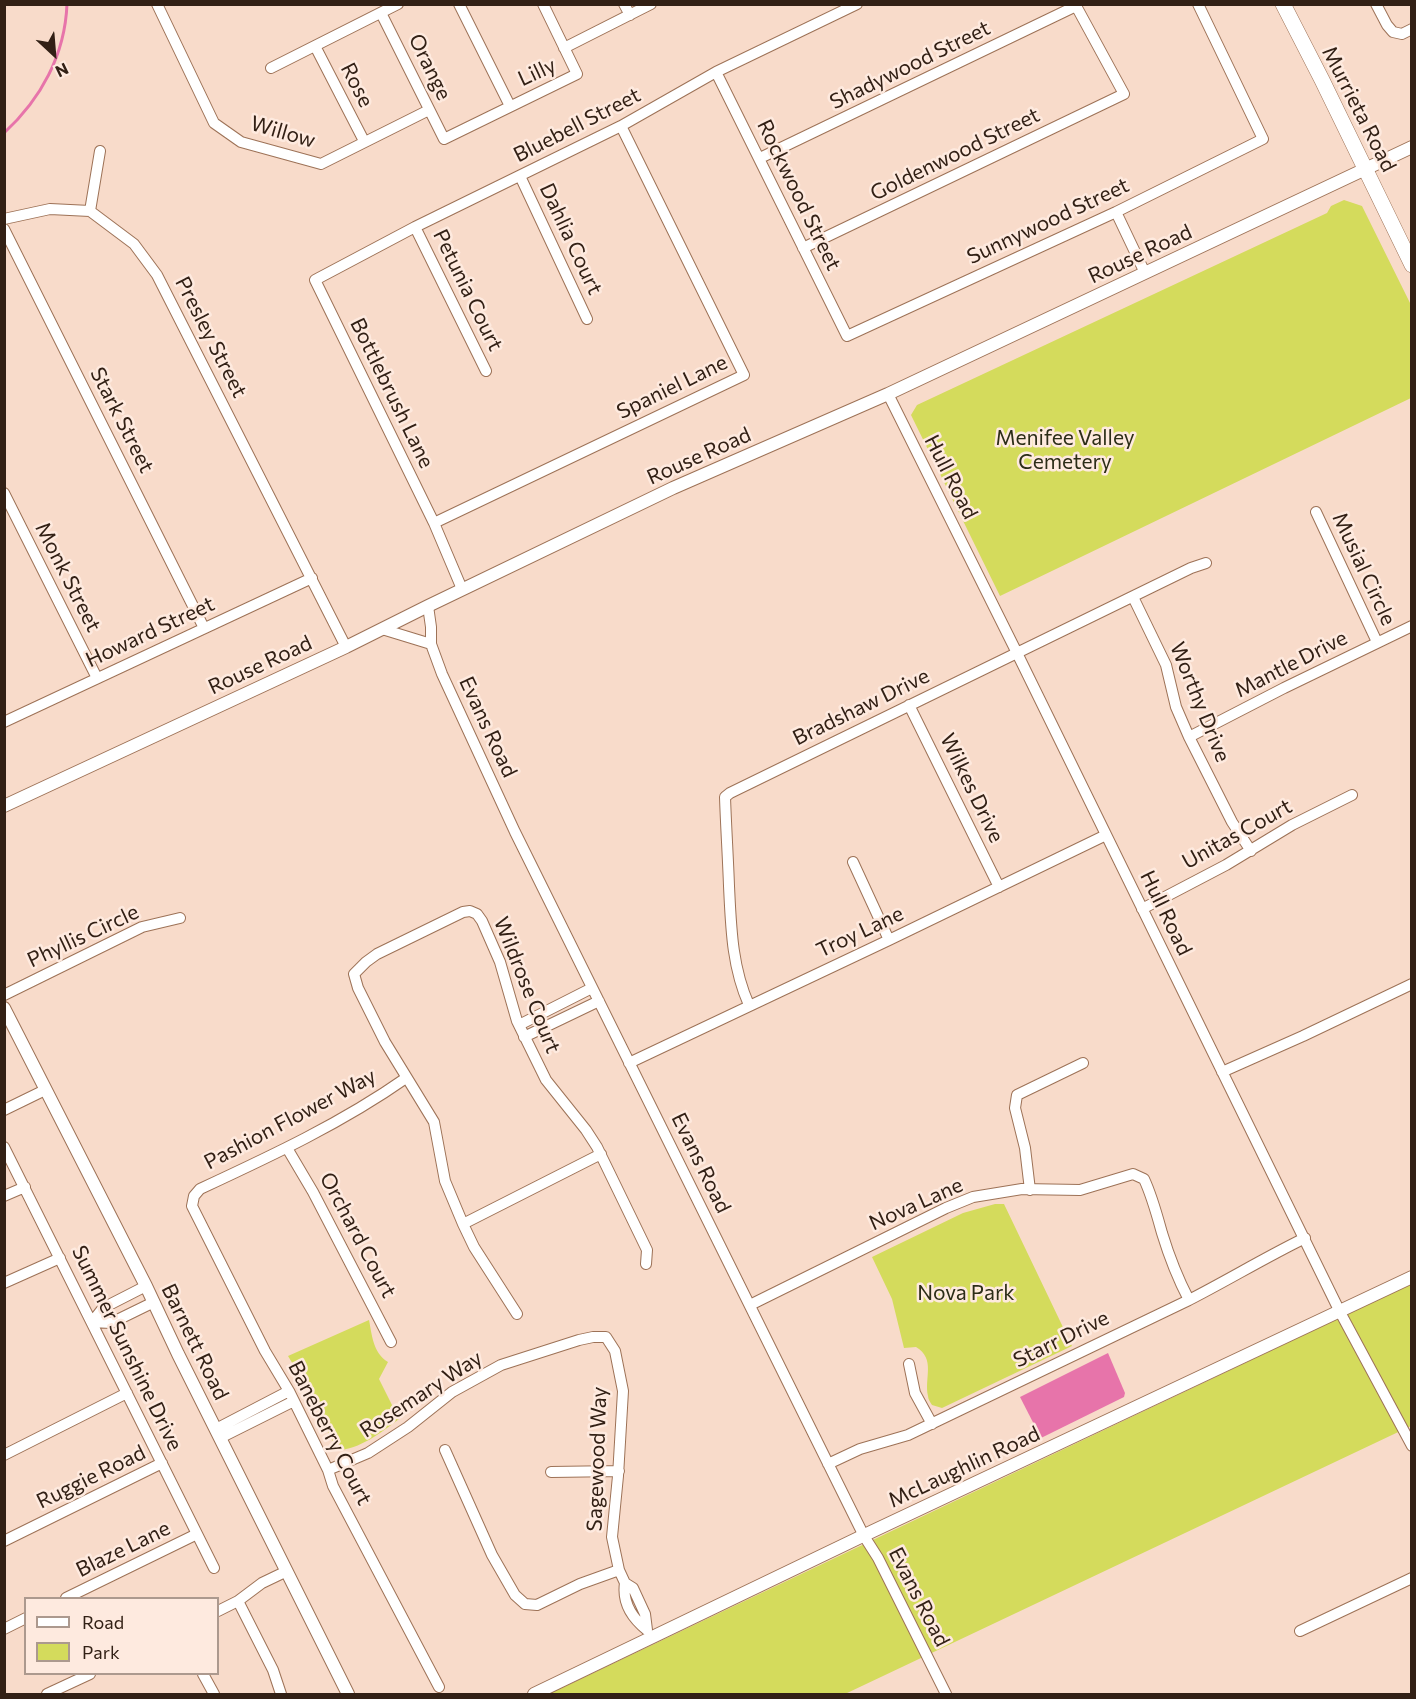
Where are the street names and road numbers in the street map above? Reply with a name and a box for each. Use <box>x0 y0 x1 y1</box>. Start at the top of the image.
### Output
street label: Shadywood Street <box>826 15 994 115</box>
street label: Orange <box>403 30 457 104</box>
street label: Murrieta Road <box>1317 42 1401 176</box>
street label: Lilly <box>514 52 560 92</box>
street label: Rose <box>335 59 379 111</box>
street label: Bluebell Street <box>509 82 645 168</box>
street label: Goldenwood Street <box>866 102 1044 206</box>
street label: Willow <box>248 111 318 153</box>
street label: Rockwood Street <box>752 115 846 275</box>
street label: Sunnywood Street <box>963 172 1133 270</box>
street label: Dahlia Court <box>534 179 608 299</box>
street label: Rouse Road <box>1084 219 1196 289</box>
street label: Petunia Court <box>428 225 508 355</box>
street label: Presley Street <box>170 272 252 402</box>
street label: Bottlebrush Lane <box>345 314 439 472</box>
street label: Spaniel Lane <box>613 349 731 425</box>
street label: Stark Street <box>85 363 159 477</box>
street label: Rouse Road <box>643 422 755 490</box>
street label: Hull Road <box>919 431 983 523</box>
street label: Musial Circle <box>1327 509 1401 629</box>
street label: Monk Street <box>30 518 106 636</box>
street label: Howard Street <box>82 591 218 673</box>
street label: Mantle Drive <box>1231 625 1351 703</box>
street label: Rouse Road <box>204 630 316 700</box>
street label: Worthy Drive <box>1165 638 1235 766</box>
street label: Bradshaw Drive <box>789 663 933 751</box>
street label: Evans Road <box>454 673 522 781</box>
street label: Wilkes Drive <box>935 729 1009 847</box>
street label: Unitas Court <box>1178 794 1296 874</box>
street label: Hull Road <box>1135 866 1197 960</box>
street label: Phyllis Circle <box>23 899 143 973</box>
street label: Troy Lane <box>813 901 907 963</box>
street label: Wildrose Court <box>488 913 566 1057</box>
street label: Pashion Flower Way <box>200 1063 380 1175</box>
street label: Evans Road <box>666 1109 736 1217</box>
street label: Orchard Court <box>314 1168 402 1302</box>
street label: Nova Lane <box>865 1172 967 1236</box>
street label: Summer Sunshine Drive <box>66 1241 188 1455</box>
street label: Barnett Road <box>156 1280 234 1404</box>
street label: Starr Drive <box>1009 1305 1113 1373</box>
street label: Rosemary Way <box>355 1345 487 1443</box>
street label: Baneberry Court <box>283 1357 377 1509</box>
street label: Sagewood Way <box>582 1386 612 1532</box>
street label: McLaughlin Road <box>884 1421 1044 1513</box>
street label: Ruggie Road <box>32 1440 150 1514</box>
street label: Blaze Lane <box>72 1515 174 1583</box>
street label: Evans Road <box>883 1543 955 1651</box>

